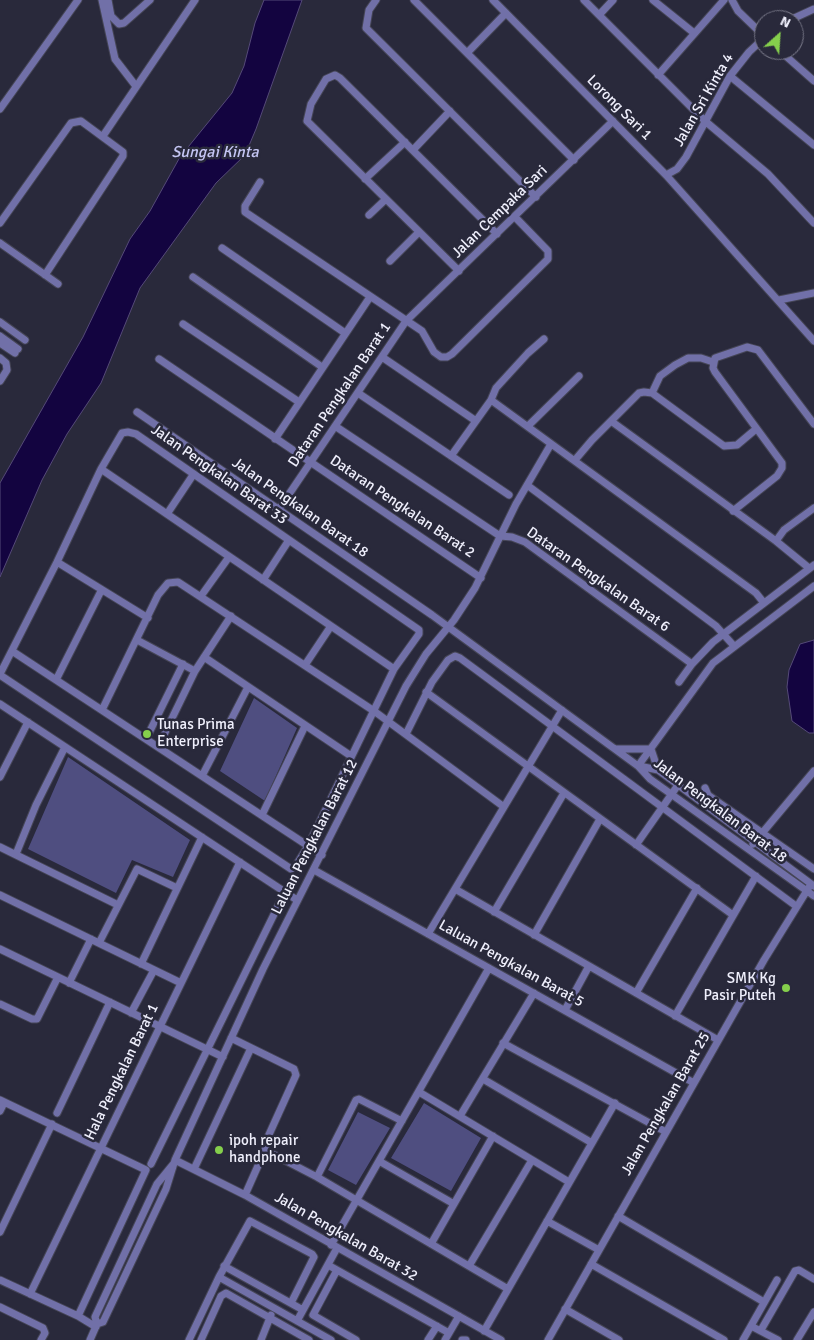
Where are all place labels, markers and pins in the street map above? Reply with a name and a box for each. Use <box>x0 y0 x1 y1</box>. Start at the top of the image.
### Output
place label: Tunas Prima Enterprise <box>157 716 235 751</box>
marker: Tunas Prima Enterprise <box>141 728 153 740</box>
place label: SMK Kg Pasir Puteh <box>703 970 776 1005</box>
marker: SMK Kg Pasir Puteh <box>780 982 792 994</box>
place label: ipoh repair handphone <box>229 1132 301 1167</box>
marker: ipoh repair handphone <box>213 1144 225 1156</box>

